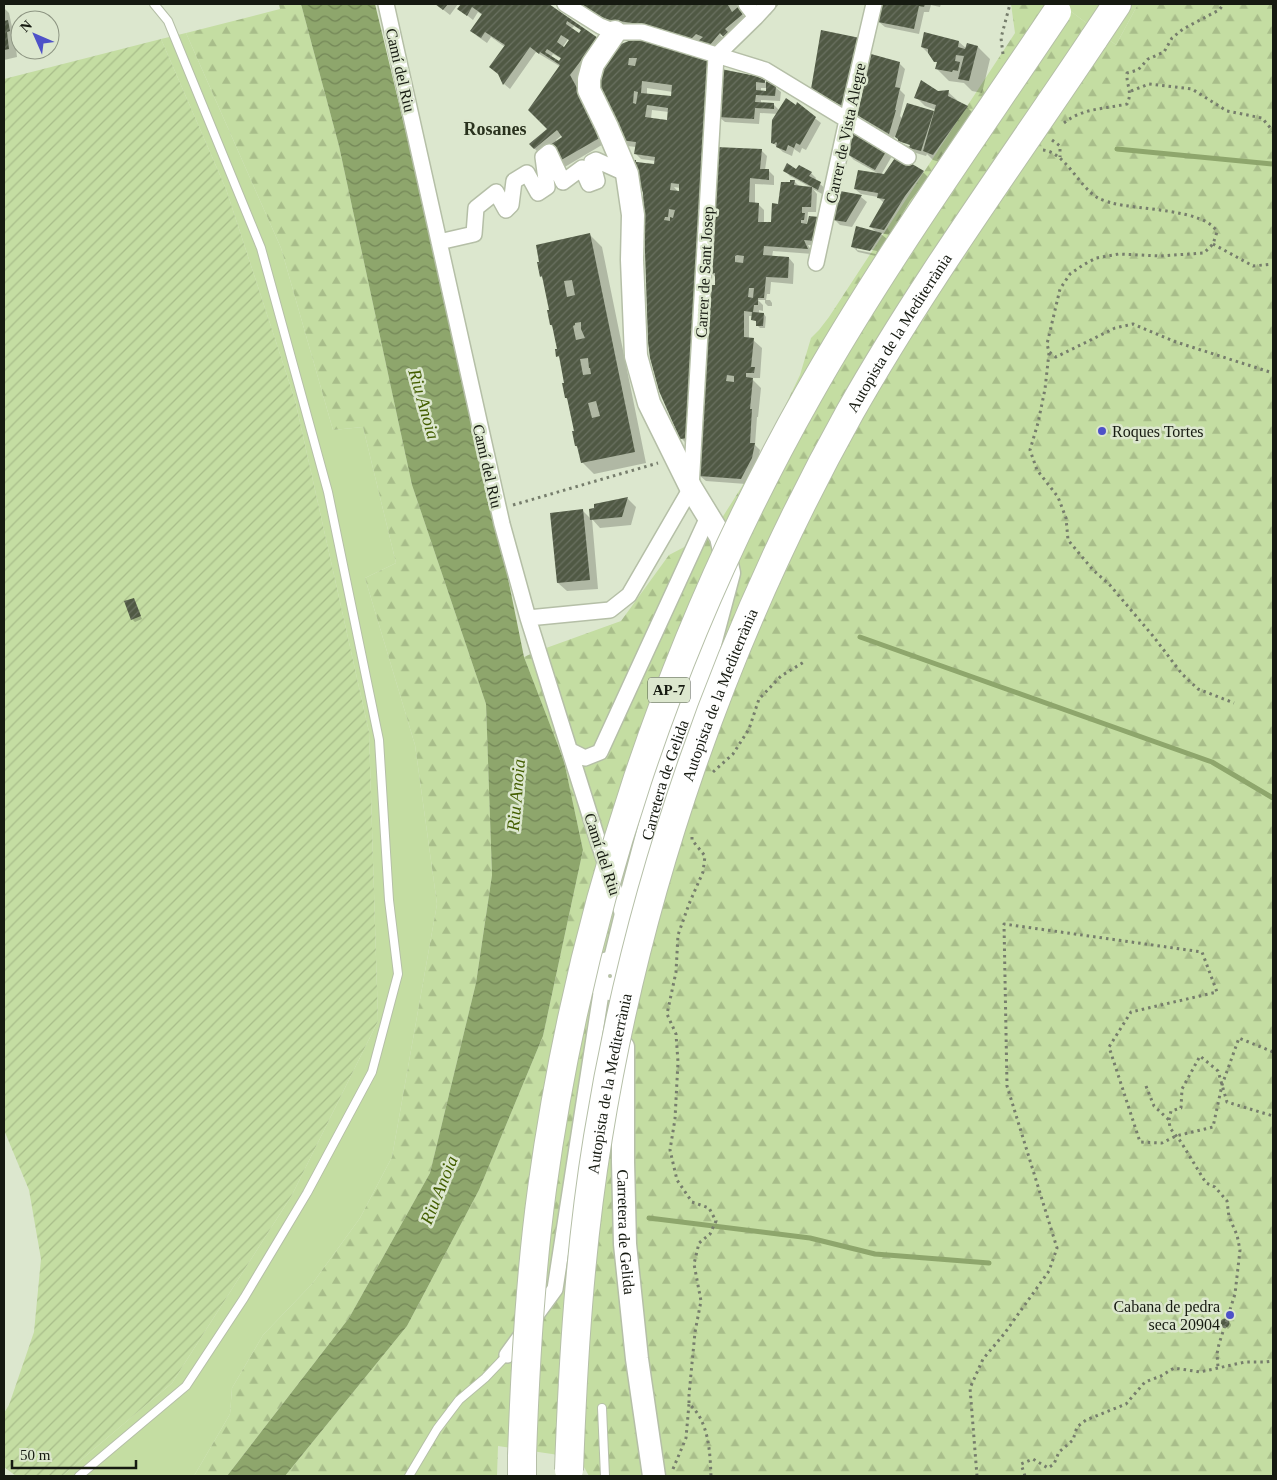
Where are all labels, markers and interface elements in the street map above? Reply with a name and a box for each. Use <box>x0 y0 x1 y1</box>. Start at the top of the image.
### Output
north arrow <box>10 10 60 60</box>
text: N <box>17 17 35 35</box>
street label: Camí del Riu <box>383 27 418 114</box>
street label: Carrer de Vista Alegre <box>822 61 870 205</box>
district label: Rosanes <box>463 119 527 139</box>
street label: Carrer de Sant Josep <box>693 206 717 338</box>
street label: Autopista de la Mediterrània <box>844 250 955 415</box>
water label: Riu Anoia <box>404 366 444 441</box>
street label: Camí del Riu <box>470 423 505 510</box>
place label: Roques Tortes <box>1112 423 1203 441</box>
marker: Roques Tortes <box>1096 425 1108 437</box>
street label: Autopista de la Mediterrània <box>679 606 761 783</box>
road number: AP-7 <box>648 678 690 702</box>
street label: Carretera de Gelida <box>638 718 692 842</box>
water label: Riu Anoia <box>503 758 529 833</box>
street label: Camí del Riu <box>581 811 624 897</box>
street label: Autopista de la Mediterrània <box>584 992 635 1175</box>
water label: Riu Anoia <box>416 1153 462 1228</box>
street label: Carretera de Gelida <box>614 1169 638 1295</box>
place label: Cabana de pedra seca 20904 <box>1113 1298 1220 1333</box>
marker: Cabana de pedra seca 20904 <box>1224 1309 1236 1321</box>
scale bar <box>12 1438 136 1470</box>
text: 50 m <box>20 1447 51 1463</box>

